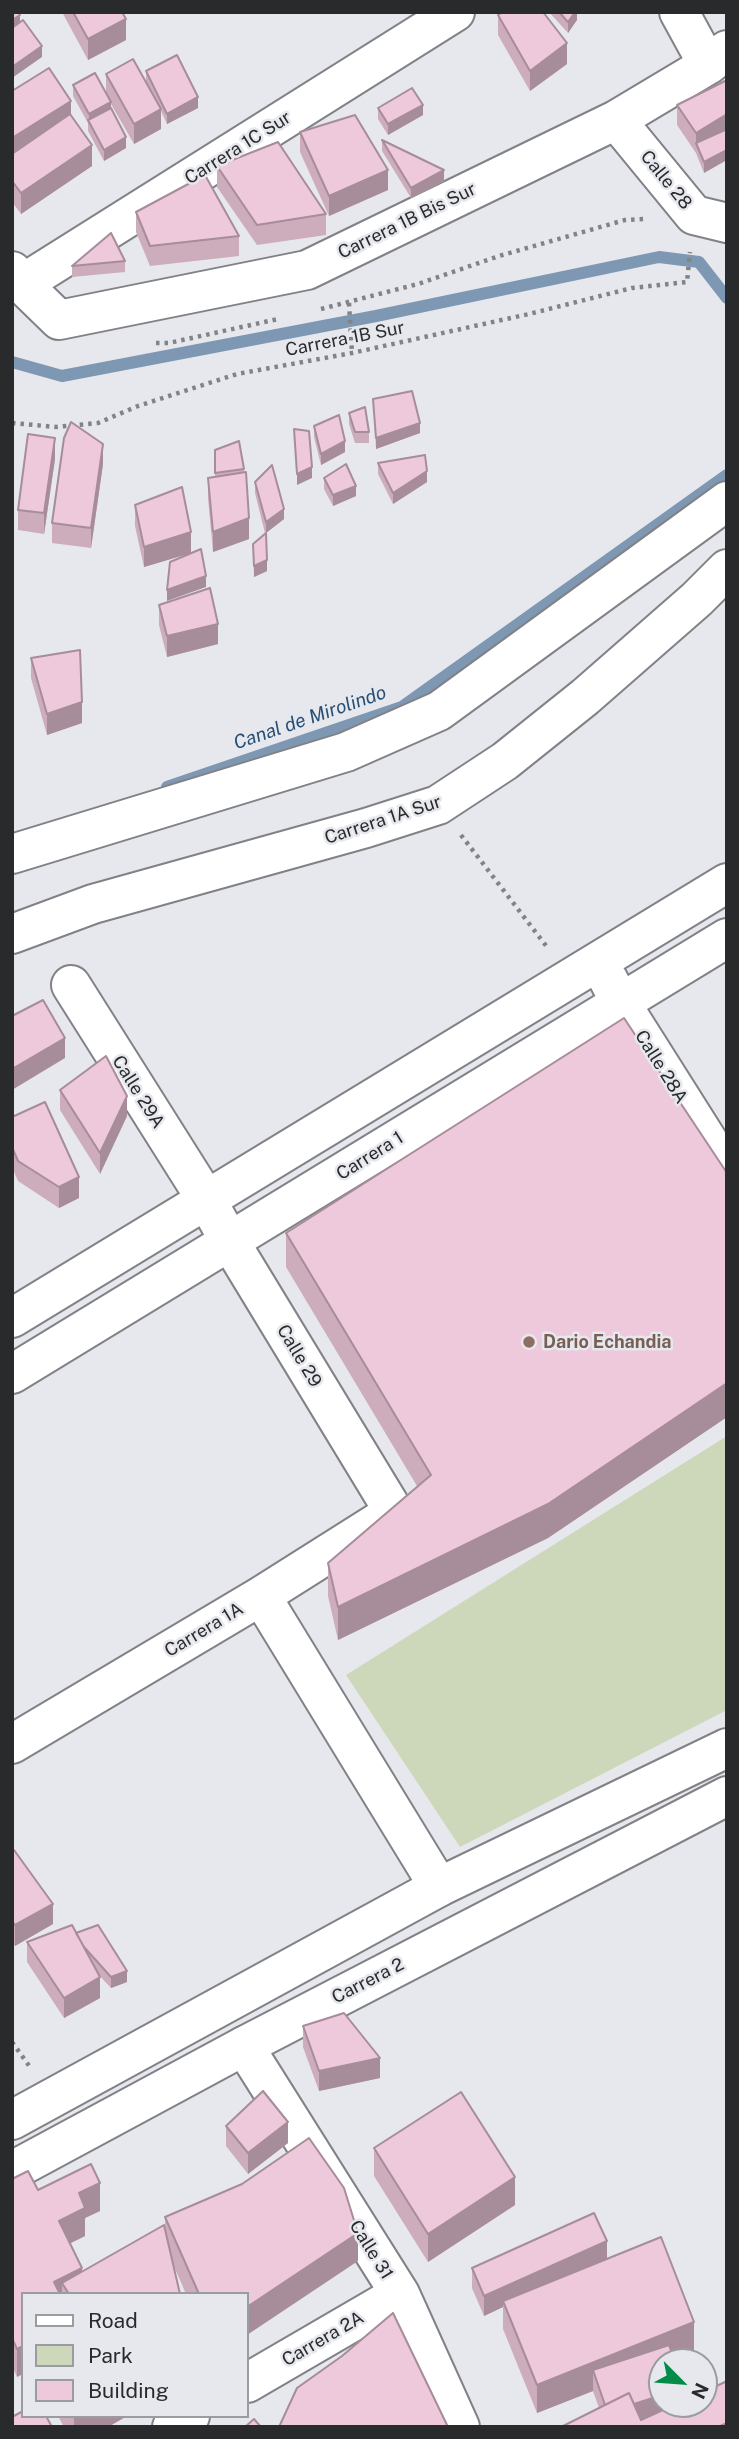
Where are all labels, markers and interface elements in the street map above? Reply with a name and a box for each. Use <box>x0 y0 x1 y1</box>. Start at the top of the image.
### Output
street label: Carrera 1C Sur <box>181 107 295 189</box>
street label: Calle 28 <box>636 146 696 214</box>
street label: Carrera 1B Bis Sur <box>334 178 480 264</box>
street label: Carrera 1B Sur <box>284 317 406 361</box>
water label: Canal de Mirolindo <box>231 681 389 755</box>
street label: Carrera 1A Sur <box>322 791 444 849</box>
street label: Calle 28A <box>630 1026 692 1108</box>
street label: Calle 29A <box>107 1052 169 1132</box>
street label: Carrera 1 <box>333 1127 407 1185</box>
street label: Calle 29 <box>272 1321 326 1391</box>
place label: Dario Echandia <box>543 1331 671 1353</box>
marker: Dario Echandia <box>521 1334 537 1350</box>
street label: Carrera 1A <box>161 1598 247 1662</box>
street label: Carrera 2 <box>328 1954 408 2008</box>
street label: Calle 31 <box>344 2216 398 2284</box>
legend <box>21 2292 248 2418</box>
street label: Carrera 2A <box>278 2307 368 2371</box>
text: Road <box>88 2308 138 2333</box>
text: Park <box>88 2343 133 2368</box>
north arrow <box>648 2348 718 2418</box>
text: Building <box>88 2378 169 2403</box>
text: N <box>687 2380 713 2402</box>

